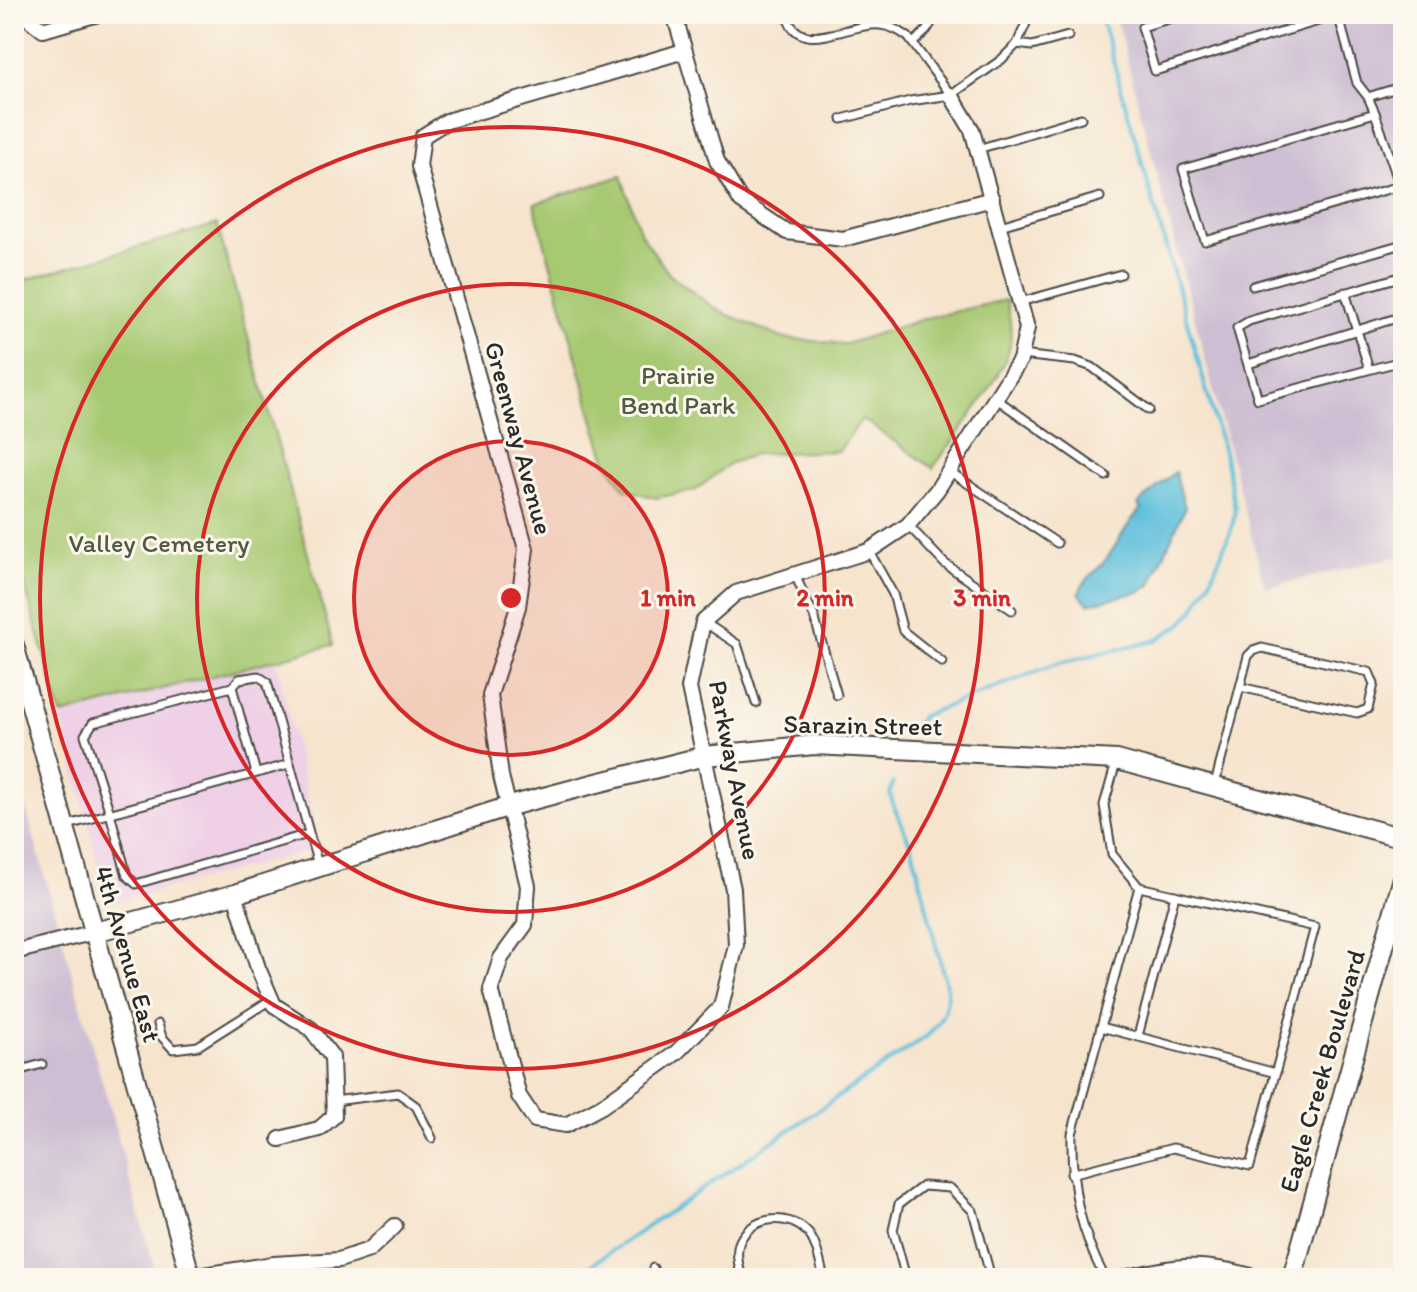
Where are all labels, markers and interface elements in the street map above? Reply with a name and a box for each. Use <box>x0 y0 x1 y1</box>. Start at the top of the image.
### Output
street label: Greenway Avenue <box>478 338 560 538</box>
park label: Prairie Bend Park <box>620 359 736 421</box>
park label: Valley Cemetery <box>68 527 250 559</box>
text: 1 min <box>640 583 696 612</box>
text: 2 min <box>796 583 854 612</box>
text: 3 min <box>953 583 1011 612</box>
centre of rings <box>497 584 525 612</box>
street label: Parkway Avenue <box>702 677 768 863</box>
street label: Sarazin Street <box>783 708 943 742</box>
street label: 4th Avenue East <box>88 862 169 1046</box>
street label: Eagle Creek Boulevard <box>1272 946 1372 1196</box>

